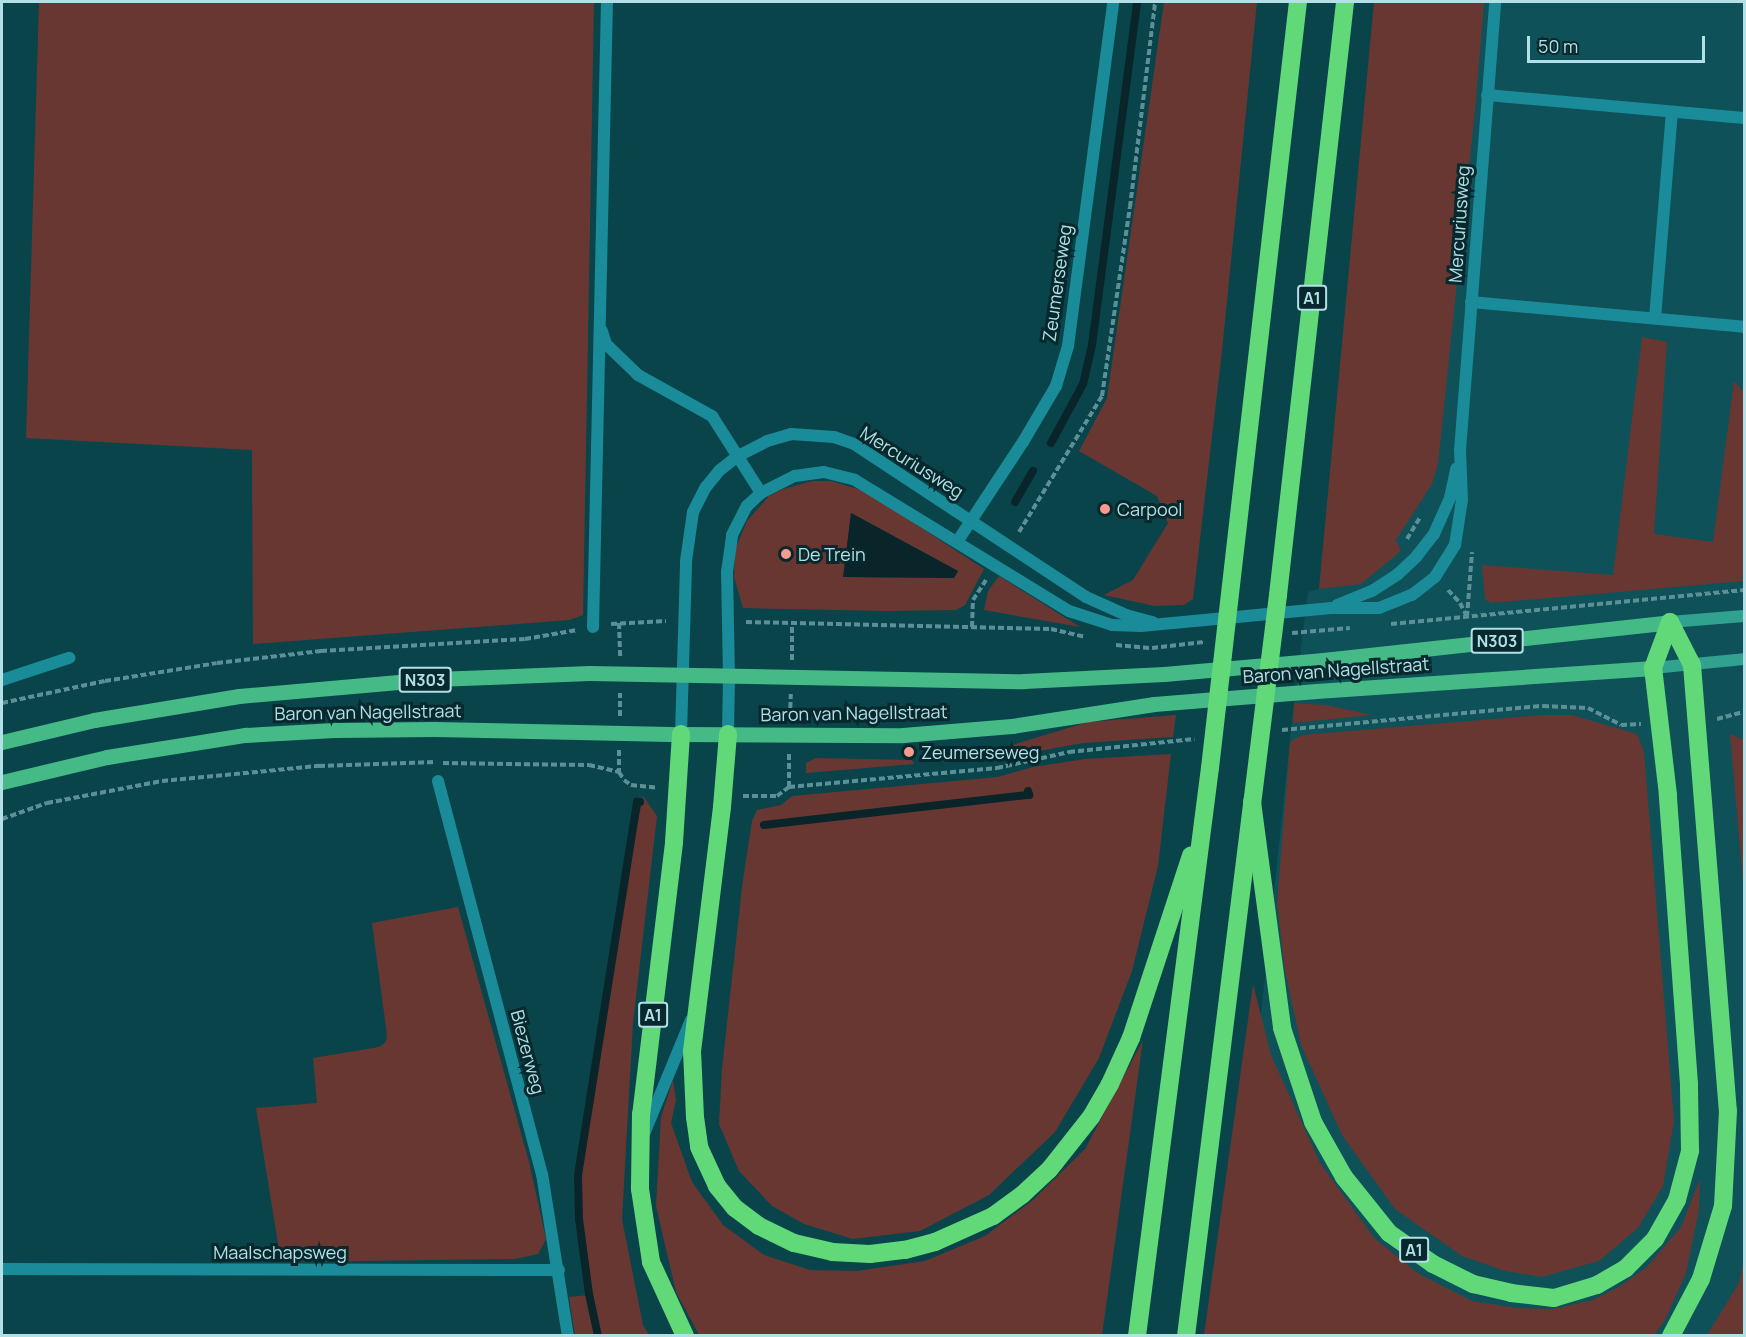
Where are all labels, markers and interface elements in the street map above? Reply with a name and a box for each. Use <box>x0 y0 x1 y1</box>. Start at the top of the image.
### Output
scale bar <box>1530 24 1708 62</box>
text: 50 m <box>1538 34 1578 58</box>
street label: Mercuriusweg <box>1444 165 1474 283</box>
street label: Zeumerseweg <box>1038 223 1076 343</box>
road number: A1 <box>1297 285 1327 311</box>
street label: Mercuriusweg <box>856 422 968 502</box>
place label: Carpool <box>1117 498 1183 520</box>
marker: Carpool <box>1098 502 1112 516</box>
place label: De Trein <box>798 543 866 565</box>
marker: De Trein <box>779 547 793 561</box>
road number: N303 <box>1470 628 1524 654</box>
street label: Baron van Nagellstraat <box>1242 653 1430 687</box>
road number: N303 <box>398 667 452 693</box>
street label: Baron van Nagellstraat <box>274 700 462 724</box>
street label: Baron van Nagellstraat <box>760 701 948 725</box>
place label: Zeumerseweg <box>921 741 1039 763</box>
marker: Zeumerseweg <box>902 745 916 759</box>
road number: A1 <box>638 1002 668 1028</box>
street label: Biezerweg <box>506 1008 550 1096</box>
road number: A1 <box>1399 1237 1429 1263</box>
street label: Maalschapsweg <box>213 1241 347 1263</box>

